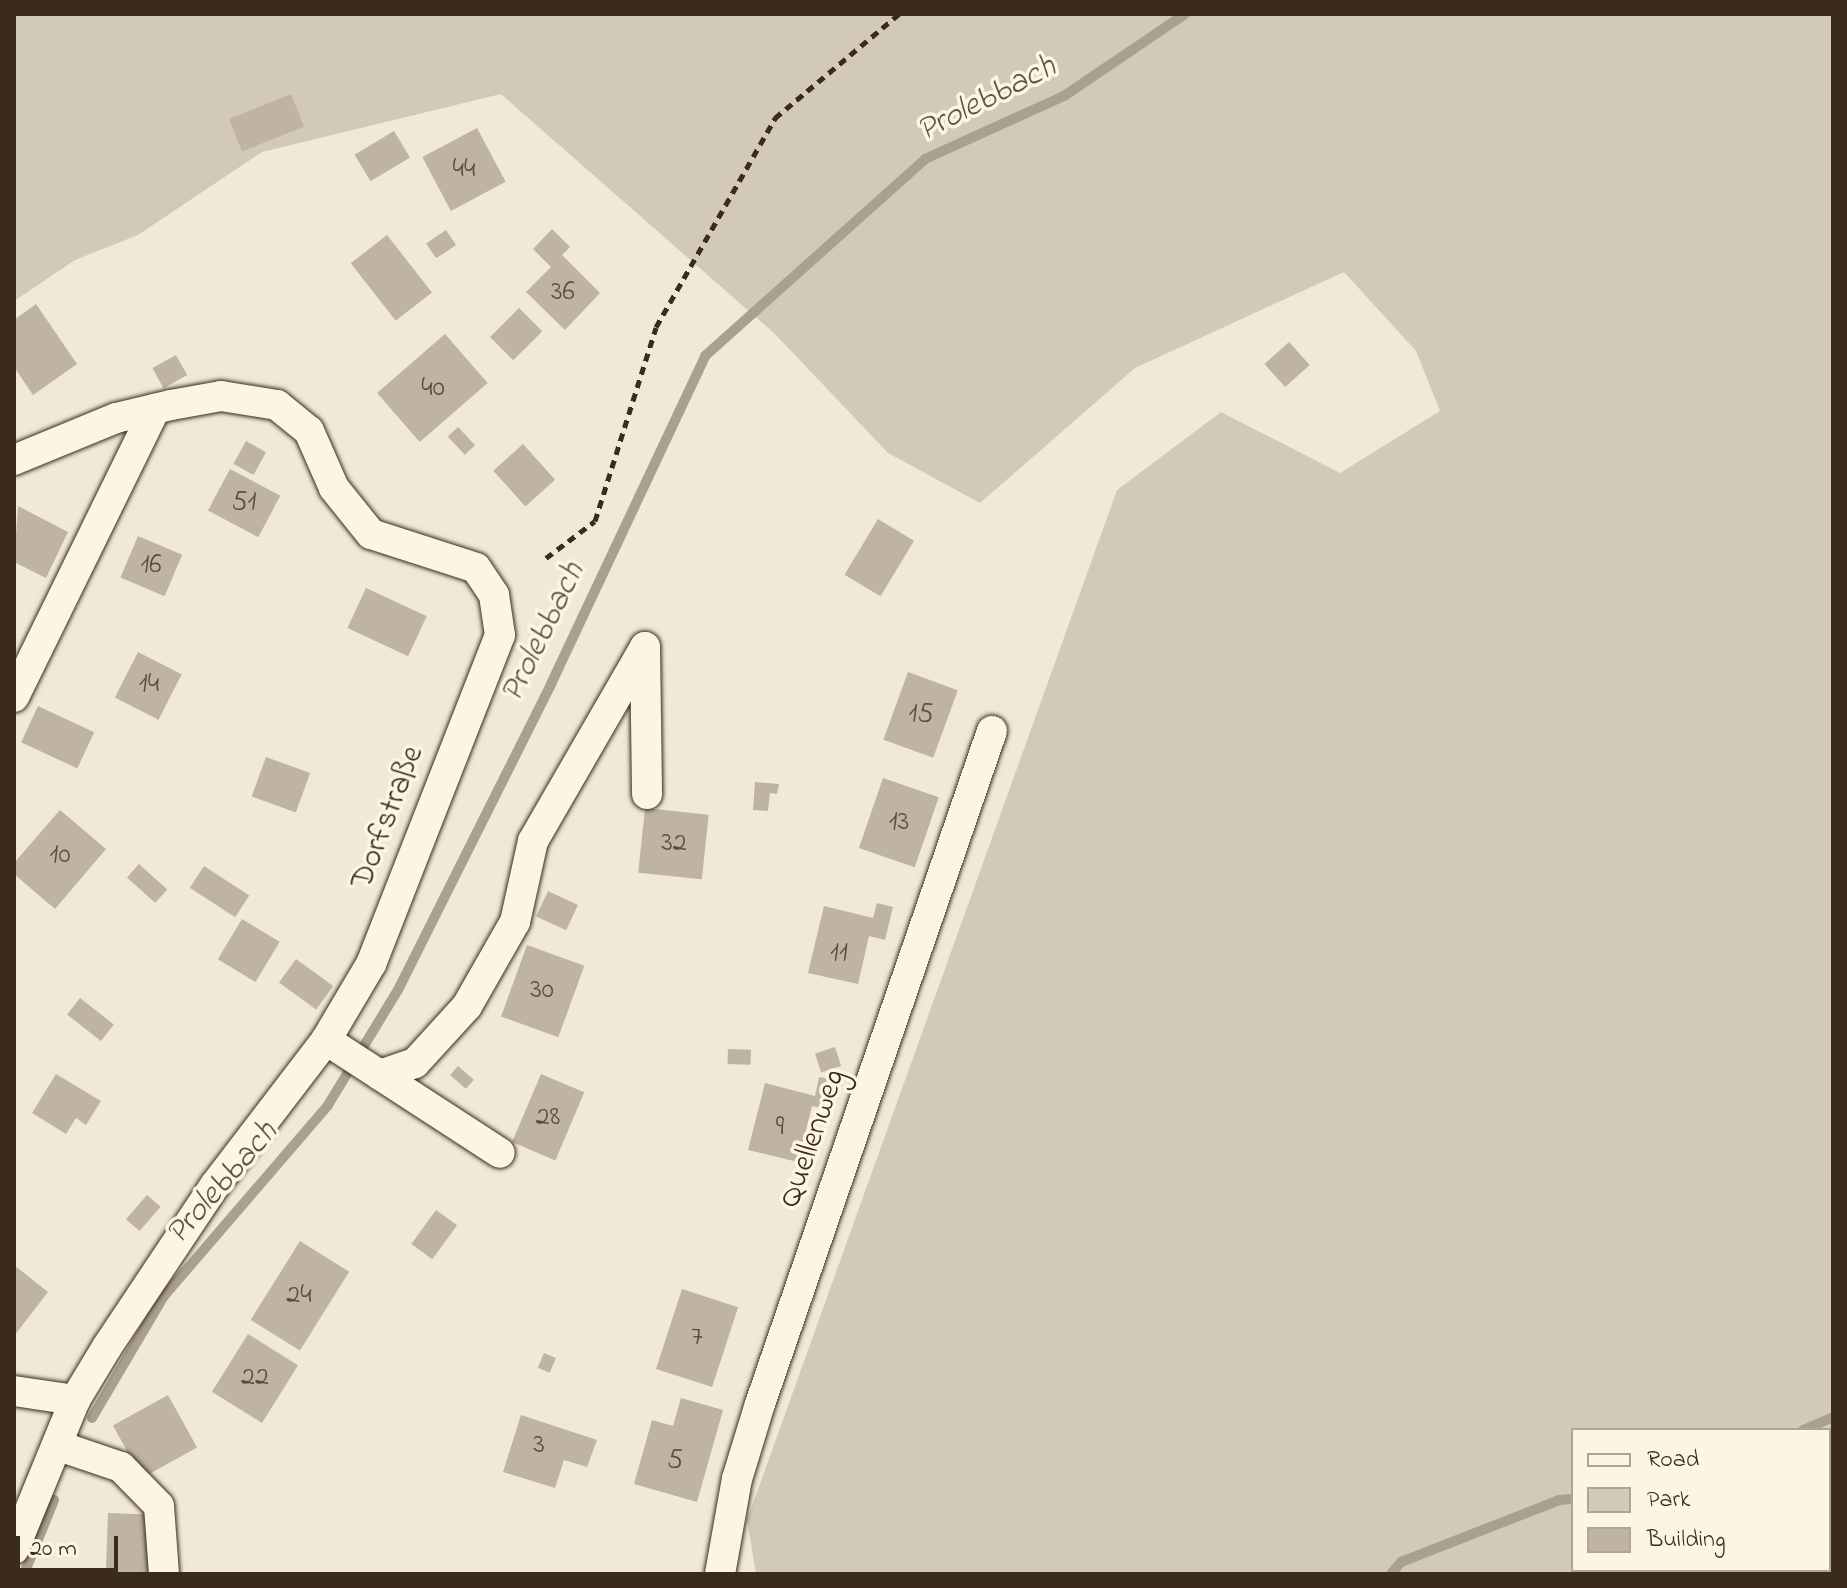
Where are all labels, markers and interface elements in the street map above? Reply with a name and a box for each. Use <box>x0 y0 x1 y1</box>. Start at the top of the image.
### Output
water label: Prolebbach <box>911 48 1063 152</box>
house number: 44 <box>452 153 476 187</box>
house number: 36 <box>551 276 575 310</box>
house number: 40 <box>421 372 445 406</box>
house number: 51 <box>232 486 256 520</box>
house number: 16 <box>140 549 162 583</box>
water label: Prolebbach <box>493 557 595 709</box>
house number: 14 <box>139 668 159 702</box>
house number: 15 <box>909 698 933 732</box>
street label: Dorfstraße <box>344 741 434 895</box>
house number: 13 <box>889 806 909 840</box>
house number: 32 <box>661 827 687 861</box>
house number: 10 <box>50 839 70 873</box>
house number: 11 <box>830 937 848 971</box>
house number: 30 <box>530 974 554 1008</box>
street label: Quellenweg <box>772 1065 856 1213</box>
house number: 28 <box>536 1101 560 1135</box>
house number: 9 <box>776 1111 784 1145</box>
water label: Prolebbach <box>158 1114 288 1254</box>
house number: 24 <box>286 1279 312 1313</box>
house number: 7 <box>691 1321 703 1355</box>
house number: 22 <box>241 1361 269 1395</box>
legend <box>1571 1428 1831 1572</box>
house number: 3 <box>533 1429 545 1463</box>
text: Road <box>1647 1443 1699 1478</box>
house number: 5 <box>667 1444 683 1478</box>
text: Park <box>1647 1483 1690 1518</box>
scale bar <box>20 1520 122 1570</box>
text: Building <box>1647 1523 1726 1558</box>
text: 20 m <box>30 1532 77 1567</box>

